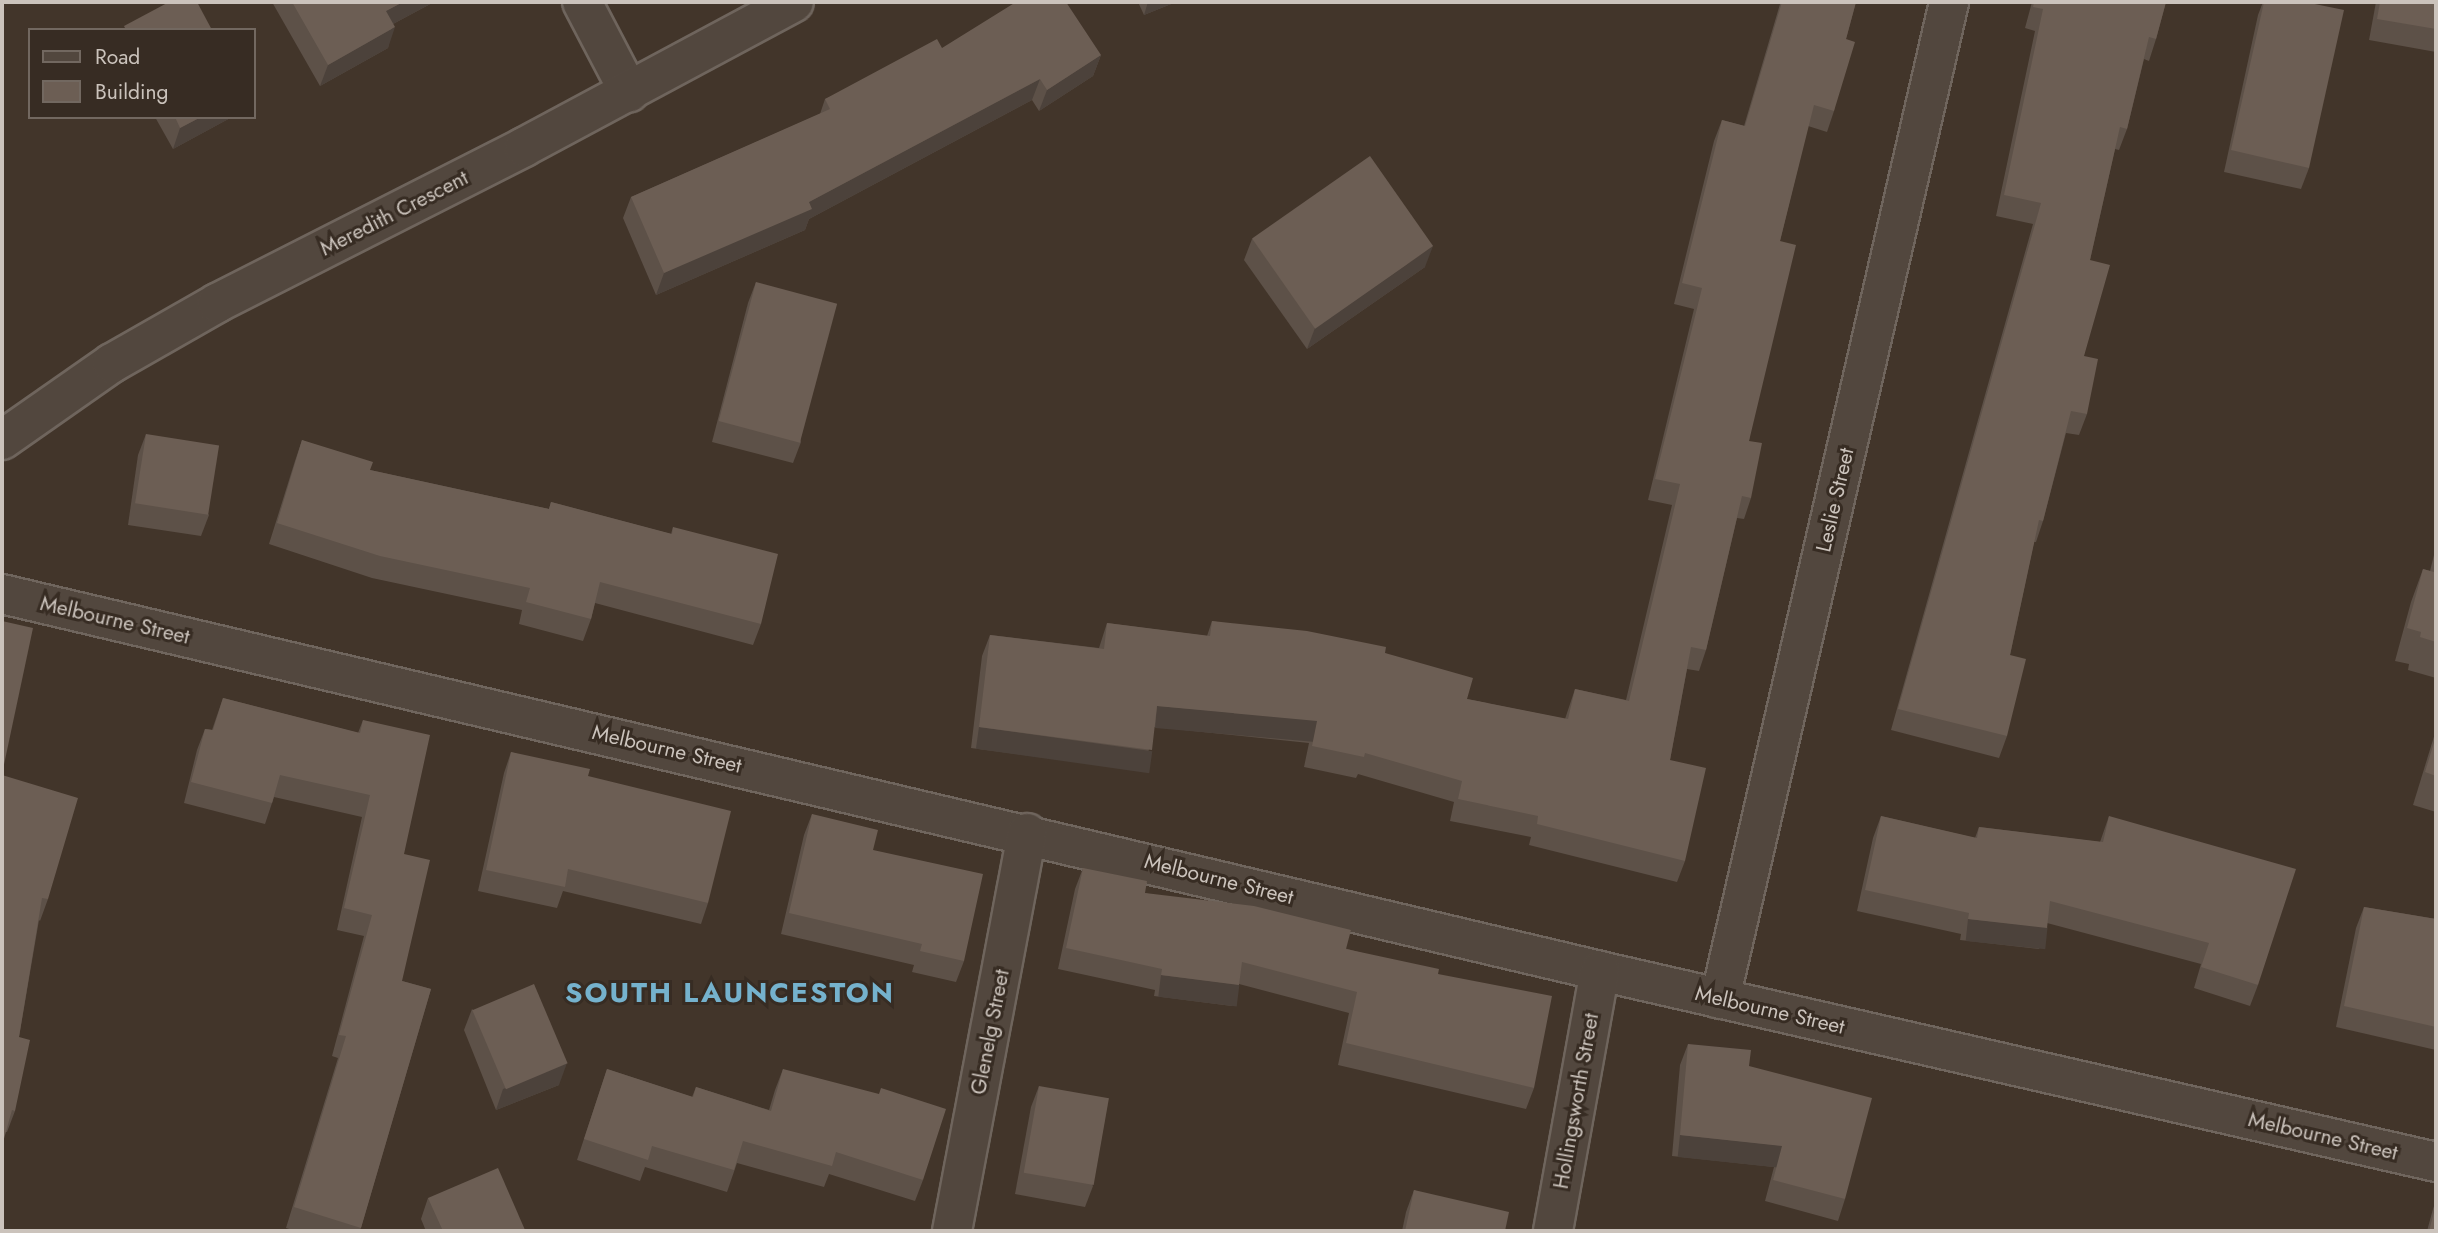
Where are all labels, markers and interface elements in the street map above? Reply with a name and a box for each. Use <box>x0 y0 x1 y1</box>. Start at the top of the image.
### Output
legend <box>28 28 256 119</box>
text: Road <box>95 42 140 72</box>
text: Building <box>95 77 168 107</box>
street label: Meredith Crescent <box>316 165 472 261</box>
street label: Leslie Street <box>1811 445 1859 555</box>
street label: Melbourne Street <box>38 591 192 649</box>
street label: Melbourne Street <box>590 720 744 778</box>
street label: Melbourne Street <box>1142 848 1296 910</box>
street label: Glenelg Street <box>966 967 1014 1097</box>
district label: SOUTH LAUNCESTON <box>567 976 893 1010</box>
street label: Melbourne Street <box>1693 981 1847 1039</box>
street label: Hollingsworth Street <box>1548 1011 1604 1191</box>
street label: Melbourne Street <box>2246 1107 2400 1165</box>

